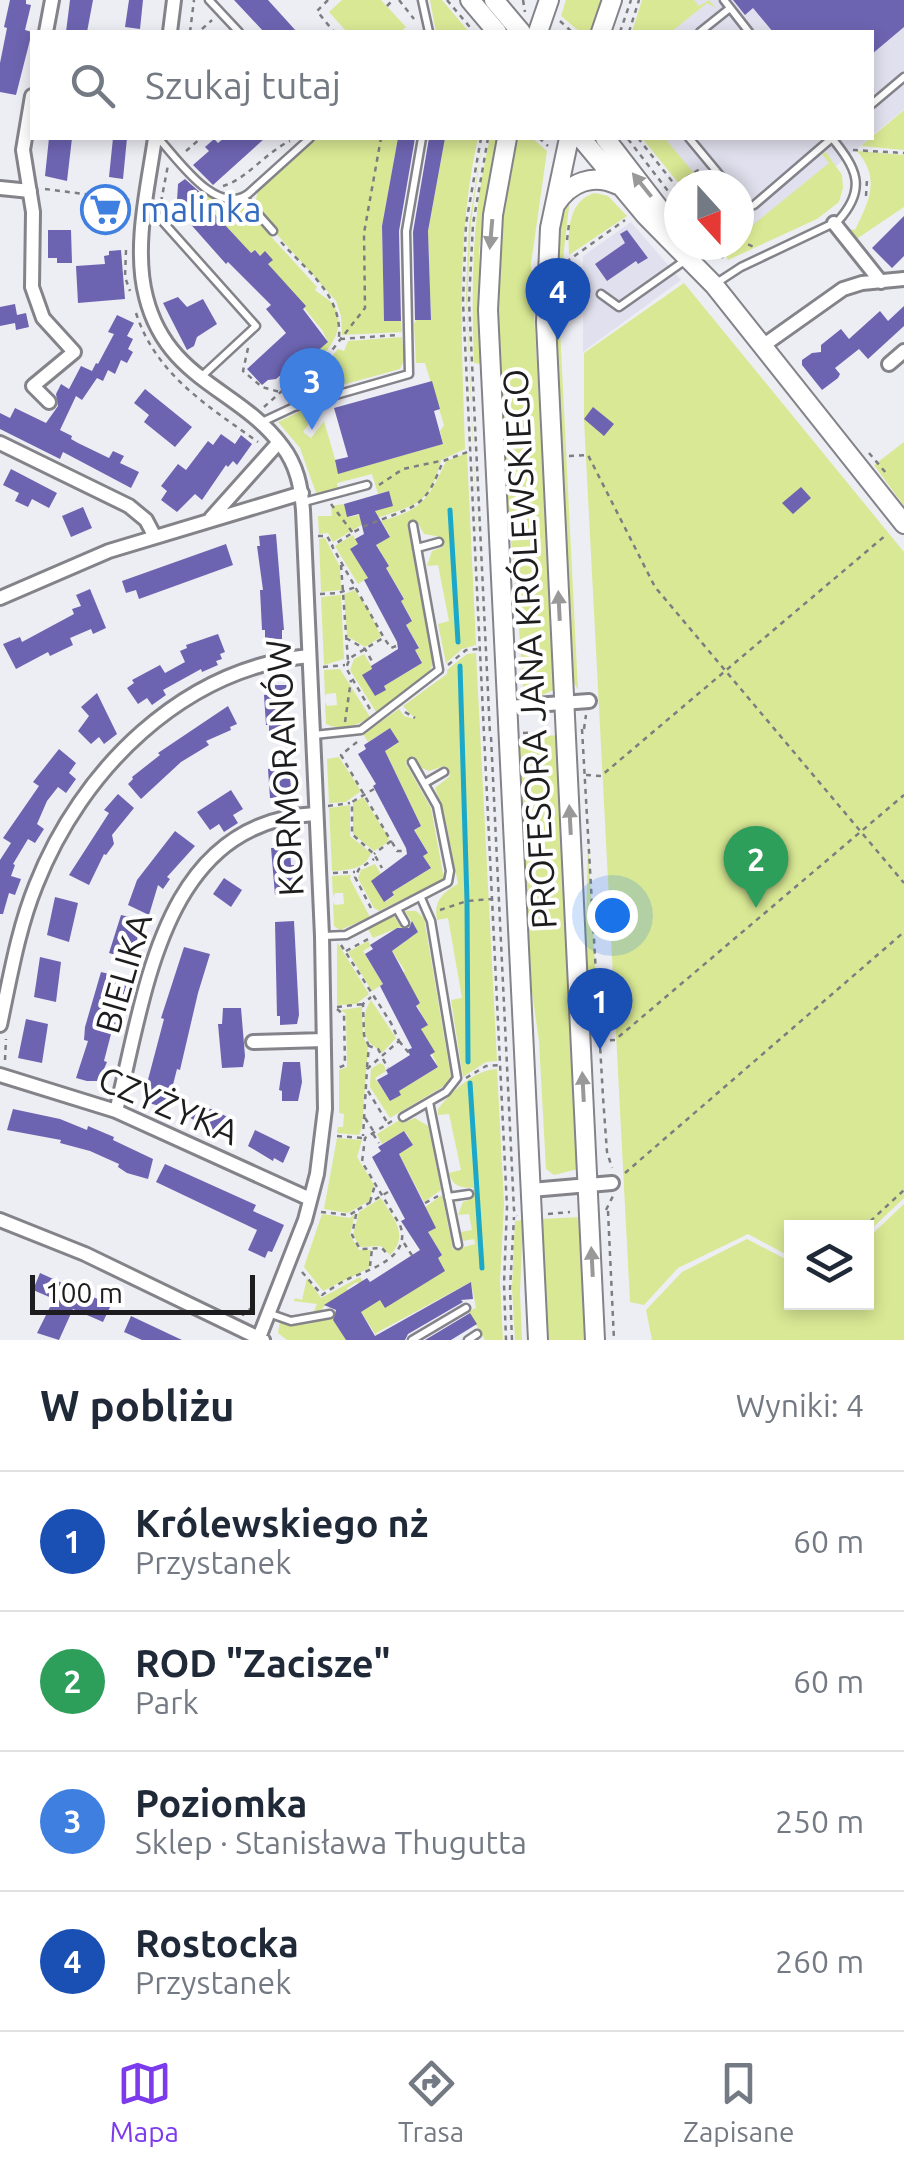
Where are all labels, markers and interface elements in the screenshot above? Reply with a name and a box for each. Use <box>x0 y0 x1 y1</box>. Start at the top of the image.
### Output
search box <box>30 30 874 140</box>
icon: search <box>65 58 120 113</box>
text: Szukaj tutaj <box>145 64 341 106</box>
north arrow <box>664 170 754 260</box>
one-way arrow <box>632 173 653 199</box>
supermarket icon: malinka <box>79 183 131 235</box>
place label: malinka <box>140 189 262 229</box>
one-way arrow <box>483 218 499 250</box>
pin: 4 <box>526 258 590 340</box>
pin: 3 <box>280 348 344 430</box>
street label: PROFESORA JANA KRÓLEWSKIEGO <box>493 368 564 930</box>
one-way arrow <box>551 589 567 621</box>
street label: KORMORANÓW <box>256 639 311 897</box>
one-way arrow <box>562 804 578 836</box>
pin: 2 <box>724 826 788 908</box>
your location <box>587 890 638 941</box>
street label: BIELIKA <box>87 908 159 1038</box>
pin: 1 <box>568 968 632 1050</box>
street label: CZYŻYKA <box>93 1058 245 1153</box>
one-way arrow <box>575 1071 591 1103</box>
map controls <box>784 1220 874 1310</box>
button: layers <box>784 1220 874 1310</box>
one-way arrow <box>583 1246 599 1278</box>
scale bar <box>30 1270 255 1314</box>
text: 100 m <box>45 1277 123 1308</box>
text: W pobliżu <box>40 1382 235 1429</box>
text: Wyniki: 4 <box>736 1387 864 1423</box>
text: Królewskiego nż <box>135 1502 428 1544</box>
text: 1 <box>63 1523 82 1559</box>
text: 60 m <box>793 1523 864 1559</box>
text: Przystanek <box>135 1544 291 1580</box>
text: ROD "Zacisze" <box>135 1642 391 1684</box>
text: 2 <box>63 1663 82 1699</box>
text: 60 m <box>793 1663 864 1699</box>
text: Park <box>135 1684 199 1720</box>
text: Poziomka <box>135 1782 308 1824</box>
text: 3 <box>63 1803 82 1839</box>
text: 250 m <box>775 1803 864 1839</box>
text: Sklep · Stanisława Thugutta <box>135 1824 527 1860</box>
text: Rostocka <box>135 1922 299 1964</box>
text: 4 <box>63 1943 82 1979</box>
text: 260 m <box>775 1943 864 1979</box>
text: Przystanek <box>135 1964 291 2000</box>
tab: Mapa <box>109 2056 179 2147</box>
tab: Trasa <box>398 2056 464 2147</box>
tab: Zapisane <box>683 2056 795 2147</box>

